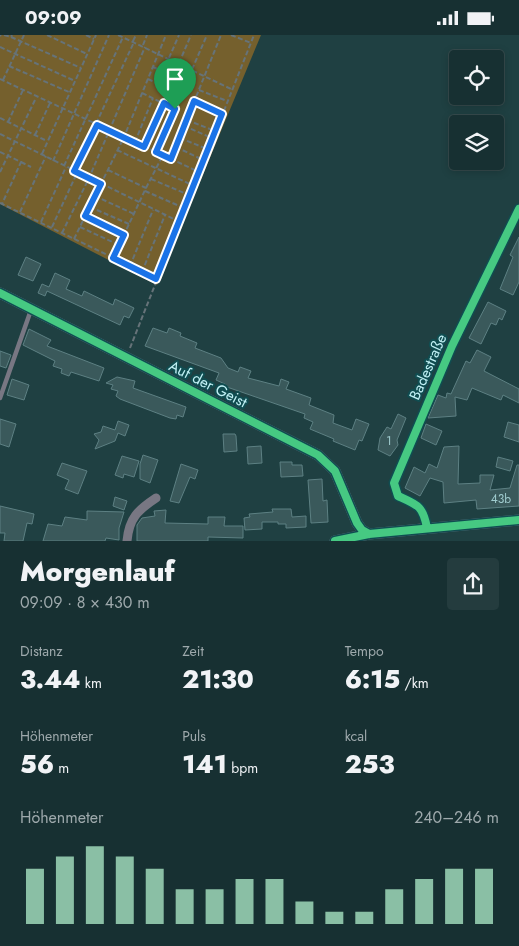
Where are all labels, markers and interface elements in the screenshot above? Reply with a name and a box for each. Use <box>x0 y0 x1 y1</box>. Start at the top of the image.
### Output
text: 09:09 <box>25 4 82 31</box>
map controls <box>449 50 504 170</box>
button: locate <box>449 50 504 105</box>
pin <box>154 58 196 109</box>
icon: arrive <box>161 65 189 93</box>
button: layers <box>449 115 504 170</box>
street label: Badestraße <box>404 330 452 403</box>
street label: Auf der Geist <box>165 355 251 413</box>
house number: 1 <box>386 432 392 450</box>
house number: 43b <box>491 490 511 508</box>
text: Morgenlauf <box>20 551 175 592</box>
button: share <box>447 558 499 610</box>
text: 09:09 · 8 × 430 m <box>20 591 150 614</box>
text: Distanz <box>20 641 63 661</box>
text: Zeit <box>182 641 204 661</box>
text: Tempo <box>345 641 384 661</box>
text: 3.44 <box>20 661 81 697</box>
text: 21:30 <box>182 661 254 697</box>
text: 6:15 <box>345 661 400 697</box>
text: km <box>81 673 102 693</box>
text: /km <box>400 673 429 693</box>
text: Höhenmeter <box>20 726 93 746</box>
text: Puls <box>182 726 206 746</box>
text: kcal <box>345 726 367 746</box>
text: 56 <box>20 746 54 782</box>
text: 141 <box>182 746 227 782</box>
text: 253 <box>345 746 395 782</box>
text: m <box>54 758 69 778</box>
text: bpm <box>227 758 258 778</box>
text: Höhenmeter <box>20 806 104 829</box>
text: 240–246 m <box>414 806 499 829</box>

